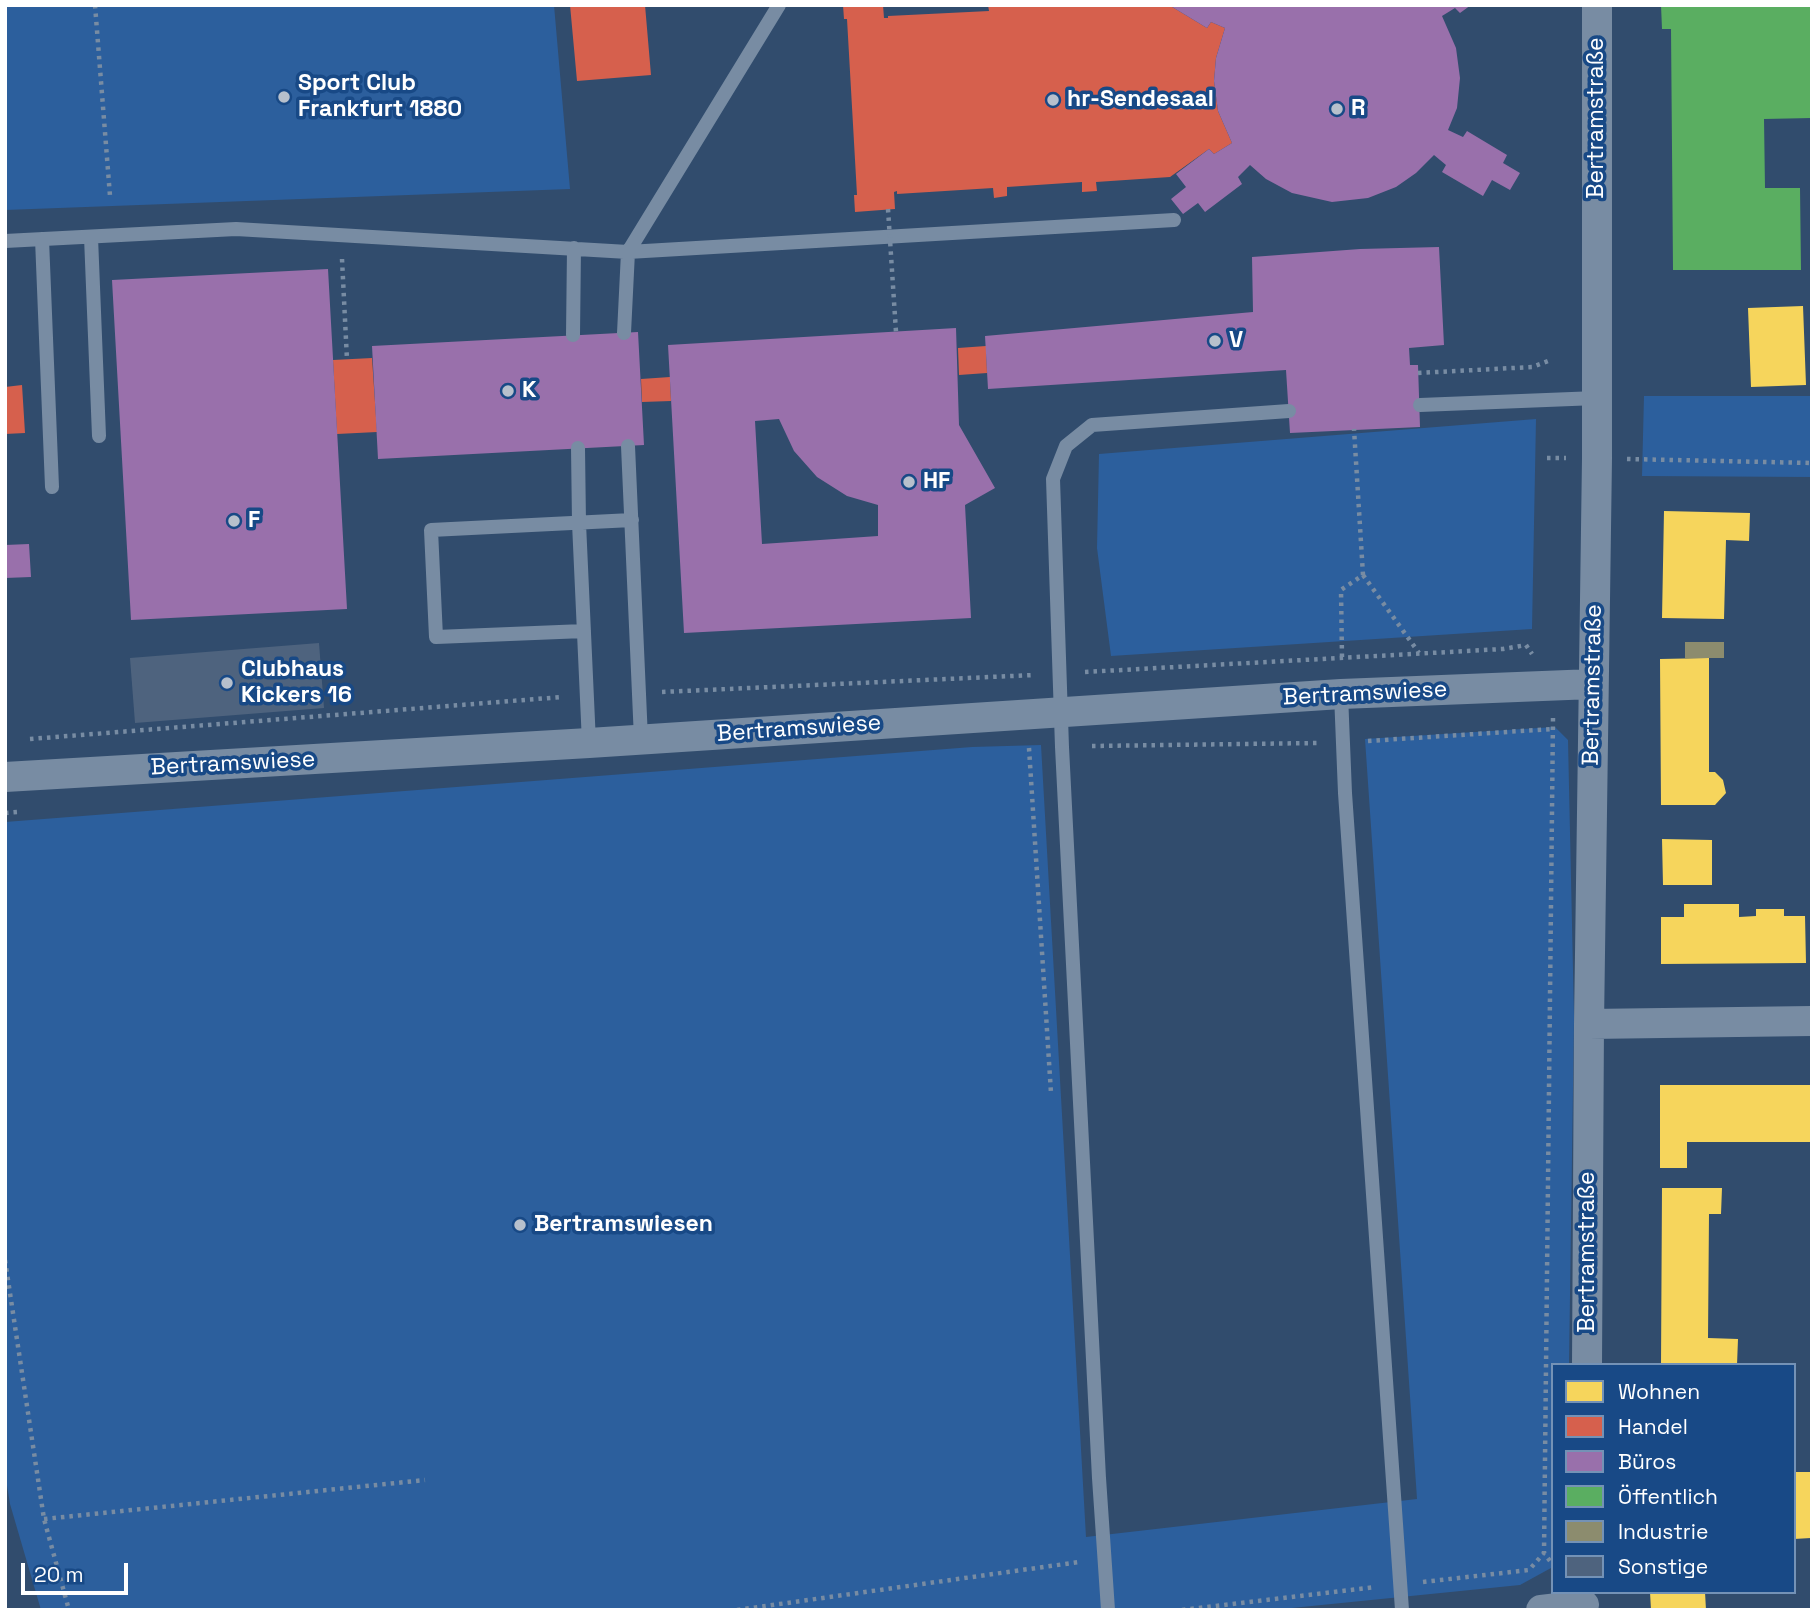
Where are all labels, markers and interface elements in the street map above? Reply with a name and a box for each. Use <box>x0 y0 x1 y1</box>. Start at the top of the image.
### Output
street label: Bertramstraße <box>1583 37 1611 199</box>
place label: Sport Club Frankfurt 1880 <box>298 70 462 124</box>
place label: hr-Sendesaal <box>1067 86 1214 114</box>
marker: Sport Club Frankfurt 1880 <box>276 89 292 105</box>
marker: hr-Sendesaal <box>1045 92 1061 108</box>
place label: R <box>1351 95 1366 123</box>
marker: R <box>1329 101 1345 117</box>
place label: V <box>1229 327 1243 355</box>
marker: V <box>1207 333 1223 349</box>
place label: K <box>522 377 536 405</box>
marker: K <box>500 383 516 399</box>
place label: HF <box>923 468 950 496</box>
marker: HF <box>901 474 917 490</box>
place label: F <box>248 507 260 535</box>
marker: F <box>226 513 242 529</box>
street label: Bertramstraße <box>1578 604 1608 766</box>
place label: Clubhaus Kickers 16 <box>241 656 352 710</box>
marker: Clubhaus Kickers 16 <box>219 675 235 691</box>
street label: Bertramswiese <box>1282 676 1448 712</box>
street label: Bertramswiese <box>716 709 882 749</box>
street label: Bertramswiese <box>150 746 316 782</box>
street label: Bertramstraße <box>1574 1171 1602 1333</box>
place label: Bertramswiesen <box>534 1211 713 1239</box>
marker: Bertramswiesen <box>512 1217 528 1233</box>
legend <box>1551 1363 1796 1594</box>
text: Wohnen <box>1618 1378 1700 1405</box>
text: Handel <box>1618 1413 1688 1440</box>
text: Büros <box>1618 1448 1676 1475</box>
text: Öffentlich <box>1618 1483 1718 1510</box>
text: Industrie <box>1618 1518 1708 1545</box>
scale bar <box>24 1548 131 1592</box>
text: Sonstige <box>1618 1553 1708 1580</box>
text: 20 m <box>34 1561 84 1588</box>

